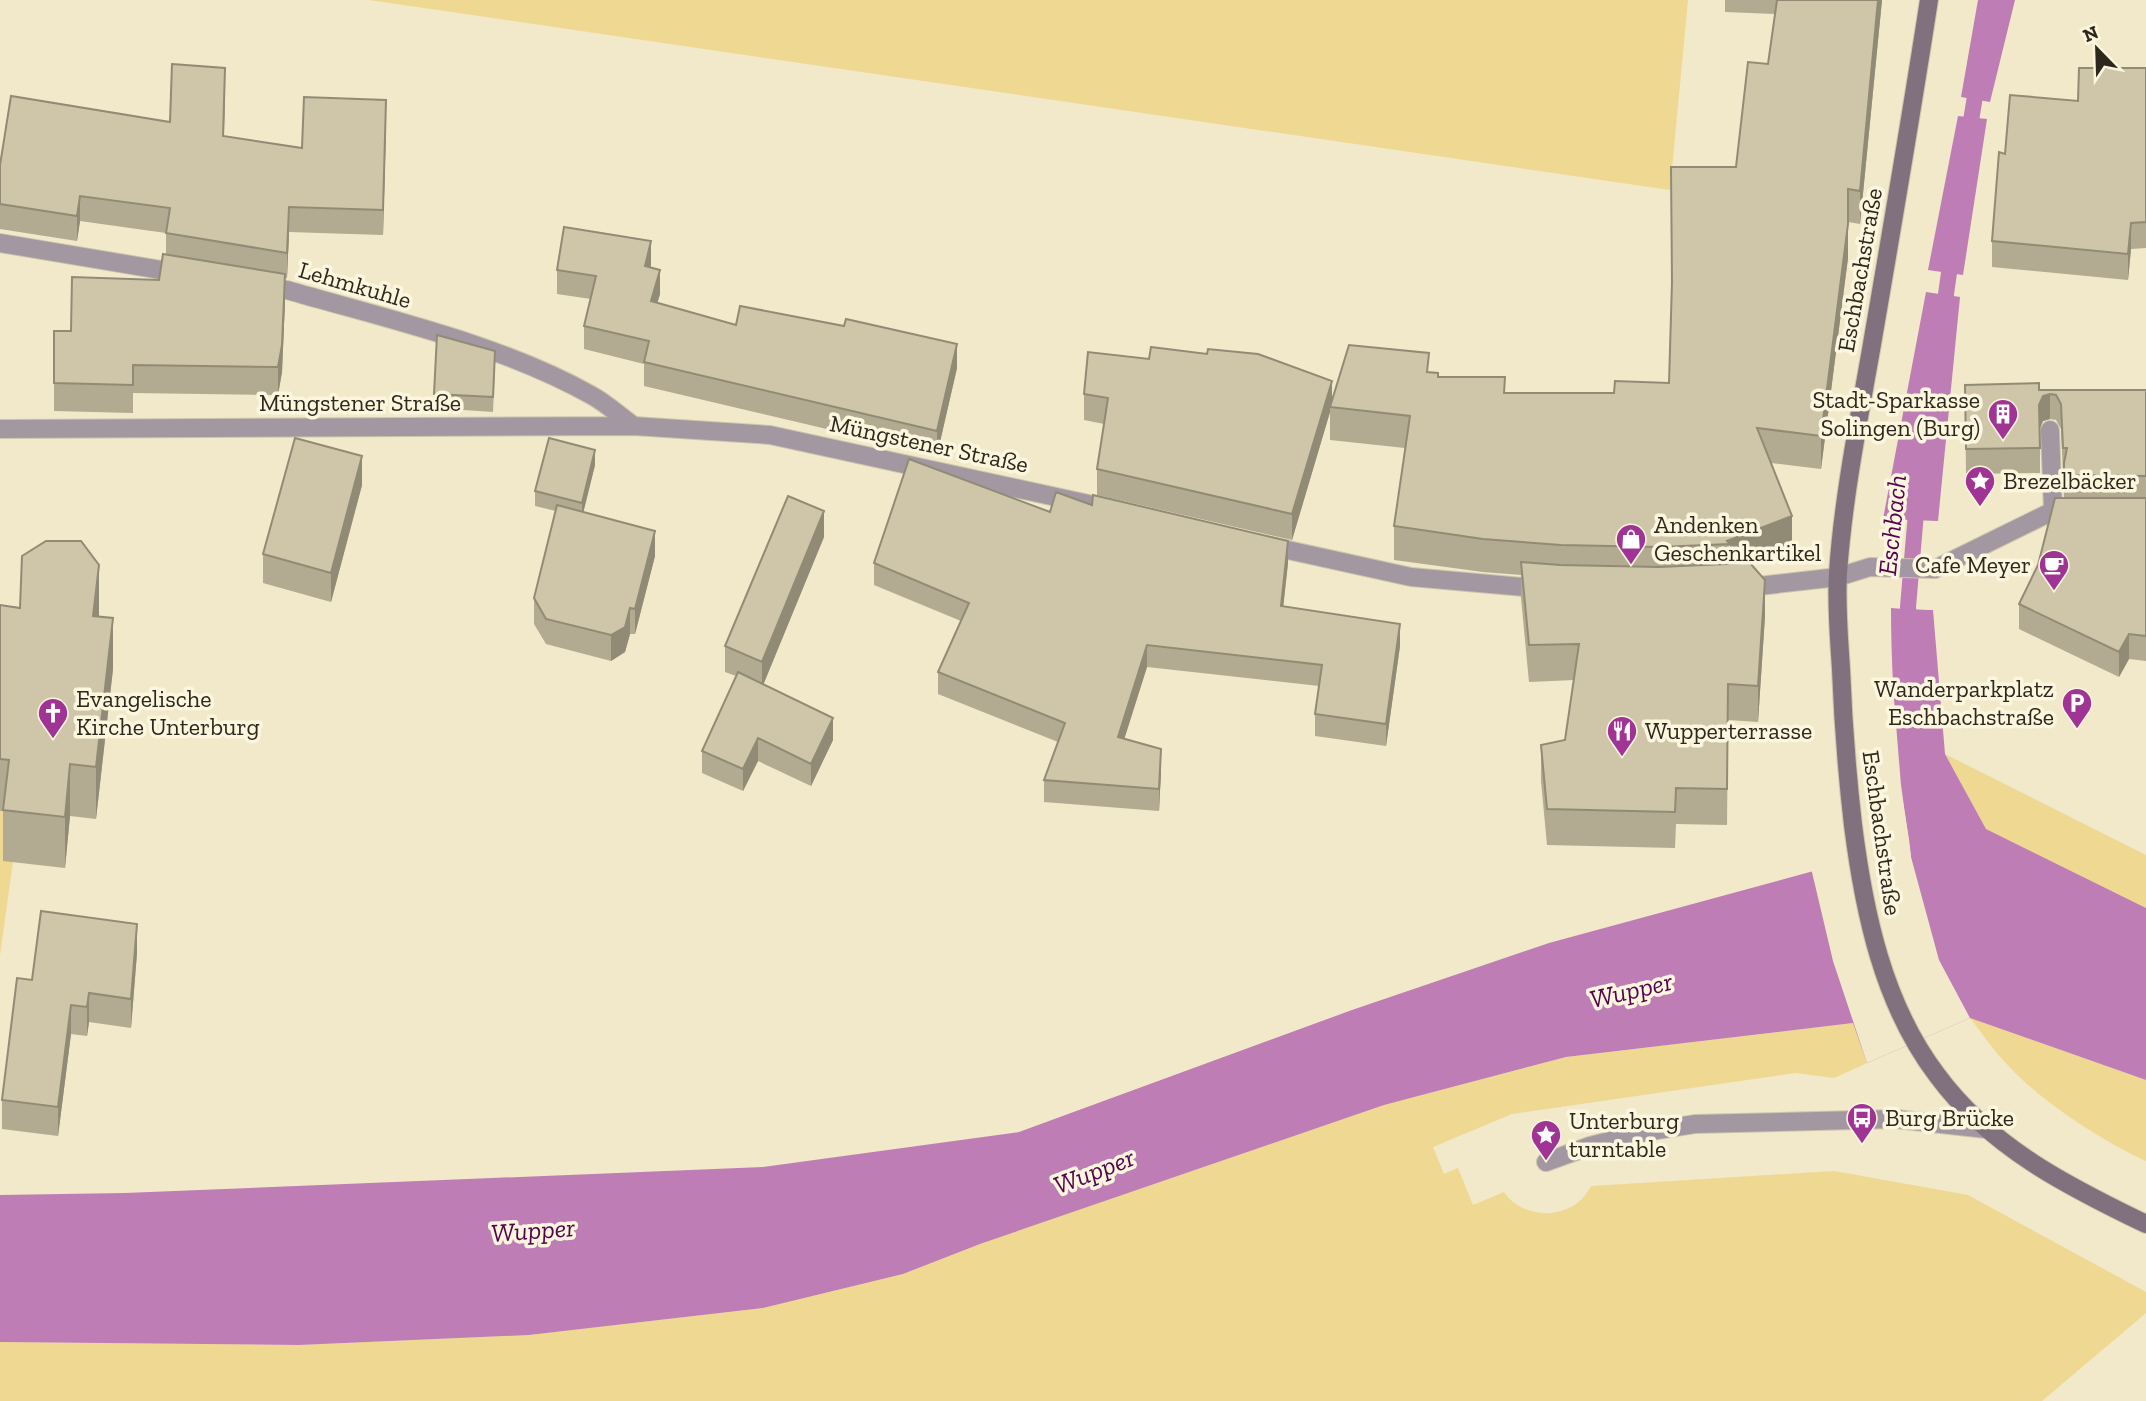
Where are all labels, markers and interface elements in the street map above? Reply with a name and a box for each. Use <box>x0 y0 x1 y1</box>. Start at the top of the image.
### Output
north arrow <box>2062 14 2132 84</box>
text: N <box>2079 20 2102 47</box>
street label: Eschbachstraße <box>1831 186 1888 354</box>
street label: Lehmkuhle <box>296 255 415 314</box>
place label: Stadt-Sparkasse Solingen (Burg) <box>1812 385 1980 442</box>
street label: Müngstener Straße <box>259 388 461 417</box>
building icon: Stadt-Sparkasse Solingen (Burg) <box>1986 397 2020 441</box>
street label: Müngstener Straße <box>827 408 1031 479</box>
place icon: Brezelbäcker <box>1963 464 1997 508</box>
place label: Brezelbäcker <box>2003 466 2137 495</box>
water label: Eschbach <box>1871 473 1913 577</box>
place label: Andenken Geschenkartikel <box>1654 510 1821 567</box>
shop icon: Andenken Geschenkartikel <box>1614 522 1648 566</box>
cafe icon: Cafe Meyer <box>2037 548 2071 592</box>
place label: Cafe Meyer <box>1915 550 2031 579</box>
place label: Wanderparkplatz Eschbachstraße <box>1874 674 2054 731</box>
place label: Evangelische Kirche Unterburg <box>76 684 260 741</box>
parking icon: Wanderparkplatz Eschbachstraße <box>2060 686 2094 730</box>
church icon: Evangelische Kirche Unterburg <box>36 696 70 740</box>
restaurant icon: Wupperterrasse <box>1605 714 1639 758</box>
place label: Wupperterrasse <box>1645 716 1812 745</box>
street label: Eschbachstraße <box>1857 749 1908 917</box>
water label: Wupper <box>1587 965 1675 1015</box>
bus stop icon: Burg Brücke <box>1845 1101 1879 1145</box>
place label: Burg Brücke <box>1885 1103 2014 1132</box>
place label: Unterburg turntable <box>1569 1106 1679 1163</box>
place icon: Unterburg turntable <box>1529 1118 1563 1162</box>
water label: Wupper <box>1049 1141 1139 1201</box>
water label: Wupper <box>490 1211 576 1249</box>

